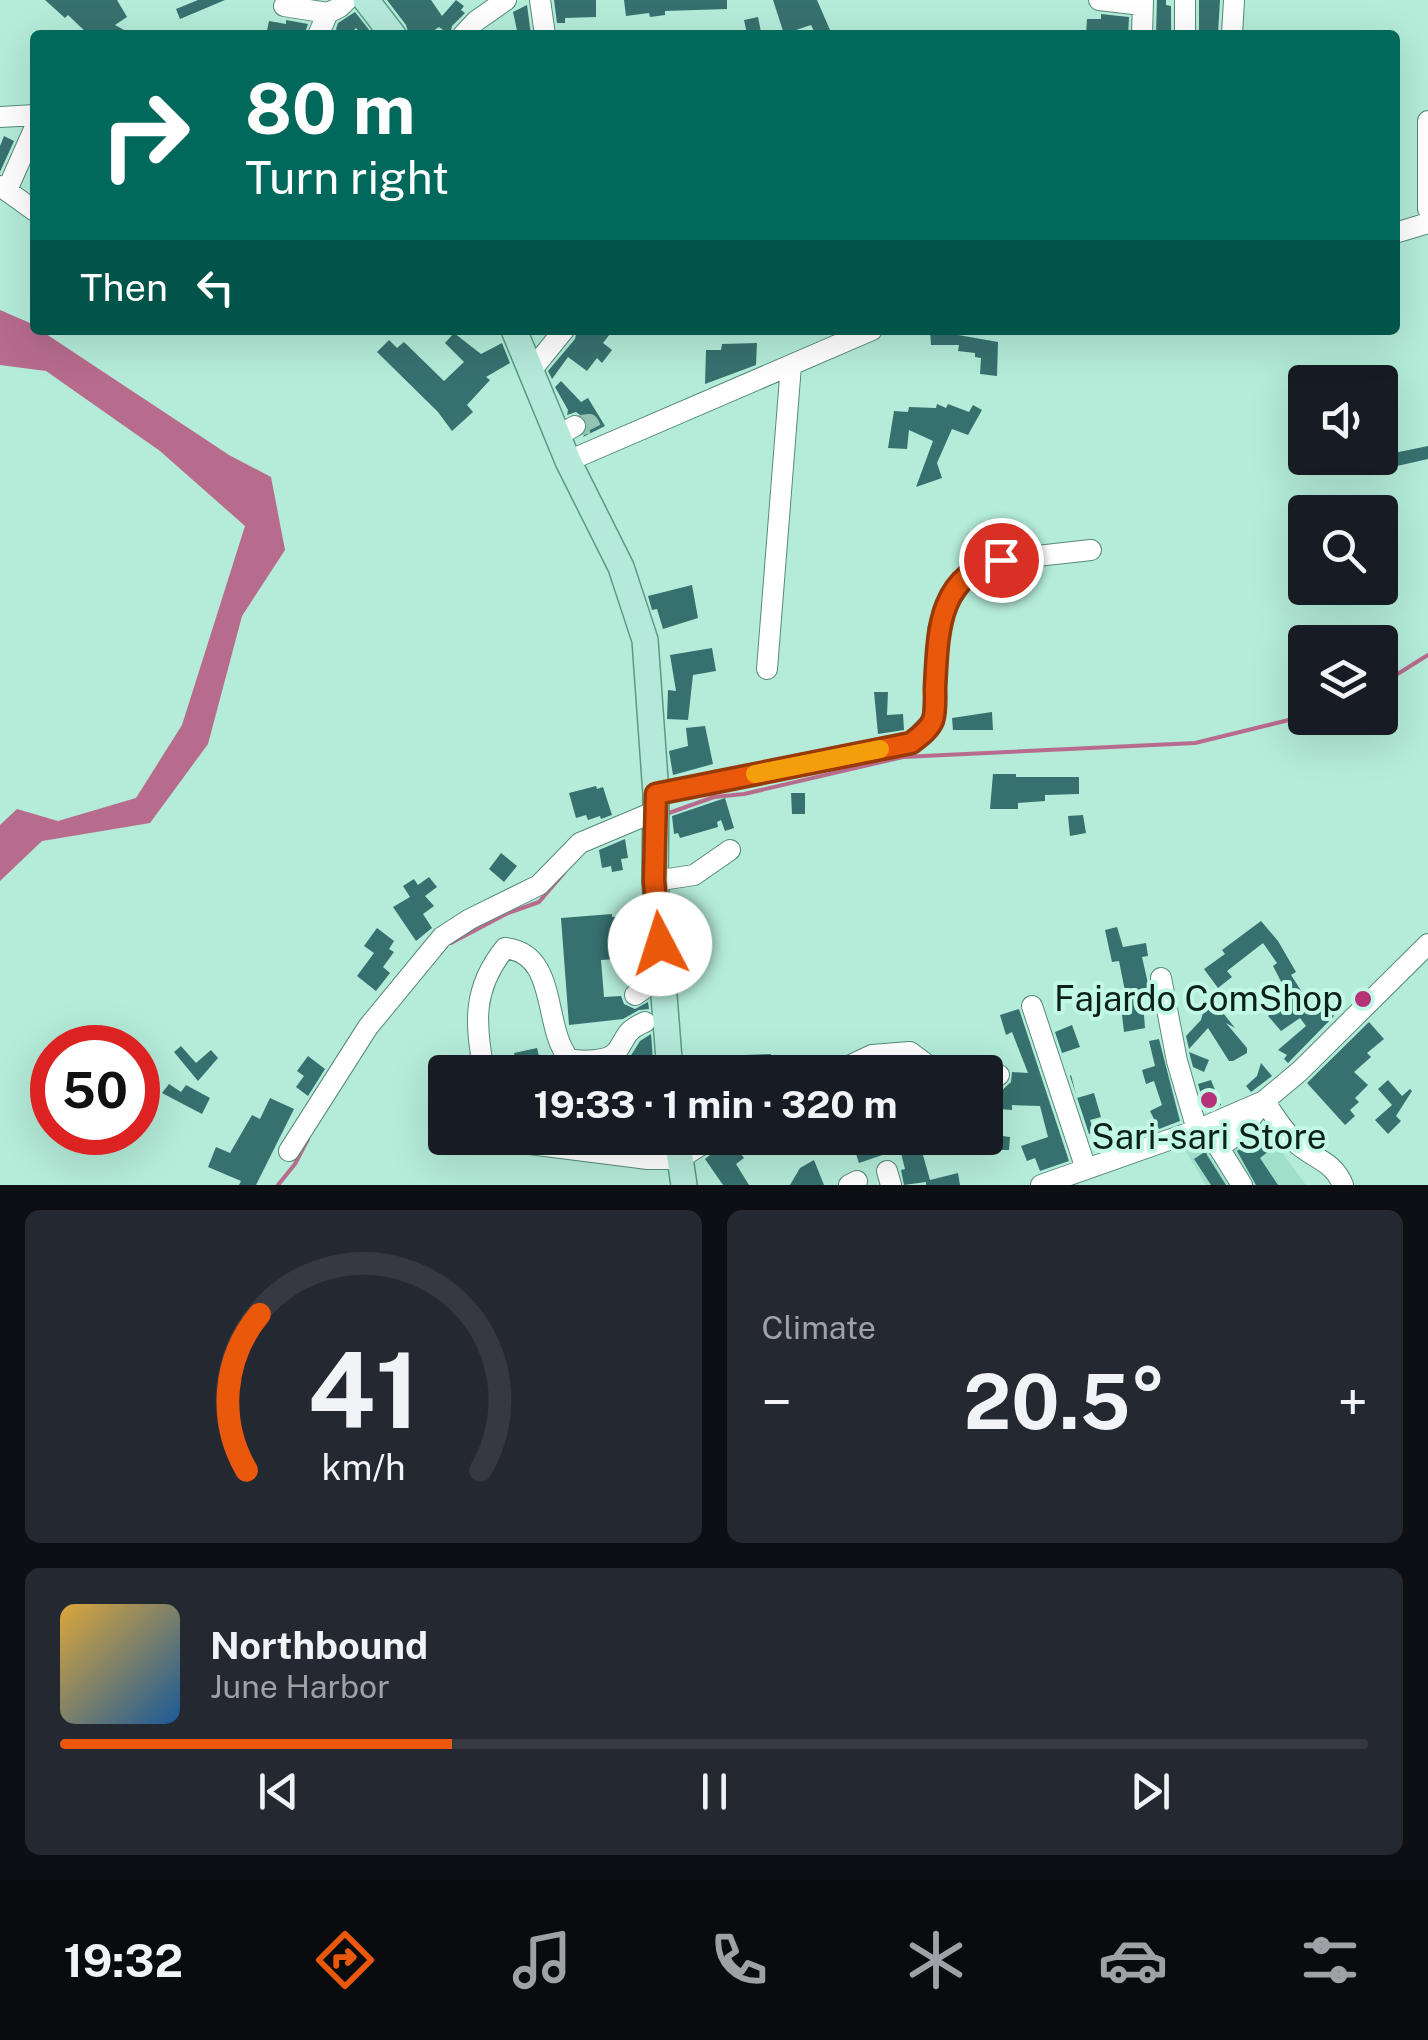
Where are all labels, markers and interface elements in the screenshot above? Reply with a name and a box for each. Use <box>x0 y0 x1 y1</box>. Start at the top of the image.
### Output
text: 80 m <box>245 67 415 150</box>
icon: right <box>80 70 210 200</box>
text: Turn right <box>245 151 449 204</box>
icon: left <box>188 260 243 315</box>
text: Then <box>80 265 168 310</box>
map controls <box>1288 365 1398 735</box>
button: sound <box>1288 365 1398 475</box>
button: search <box>1288 495 1398 605</box>
pin <box>959 518 1044 603</box>
icon: arrive <box>974 533 1029 588</box>
button: layers <box>1288 625 1398 735</box>
position arrow <box>608 892 712 996</box>
place label: Fajardo ComShop <box>1054 978 1343 1019</box>
marker: Fajardo ComShop <box>1352 988 1374 1010</box>
speed limit sign: 50 <box>30 1025 160 1155</box>
text: 19:33 · 1 min · 320 m <box>534 1082 897 1127</box>
marker: Sari-sari Store <box>1198 1089 1220 1111</box>
place label: Sari-sari Store <box>1091 1116 1327 1157</box>
text: Climate <box>762 1309 876 1346</box>
text: 41 <box>307 1329 420 1451</box>
text: 20.5° <box>964 1358 1166 1446</box>
text: − <box>762 1370 792 1434</box>
text: + <box>1337 1370 1368 1434</box>
text: km/h <box>321 1446 405 1488</box>
text: Northbound <box>210 1623 428 1668</box>
text: June Harbor <box>210 1668 390 1705</box>
icon: previous <box>251 1764 306 1819</box>
icon: pause <box>687 1764 742 1819</box>
icon: next <box>1123 1764 1178 1819</box>
icon: directions <box>310 1925 380 1995</box>
icon: music <box>507 1925 577 1995</box>
icon: phone <box>704 1925 774 1995</box>
icon: climate <box>901 1925 971 1995</box>
icon: car <box>1098 1925 1168 1995</box>
icon: filters <box>1295 1925 1365 1995</box>
text: 19:32 <box>63 1934 183 1987</box>

